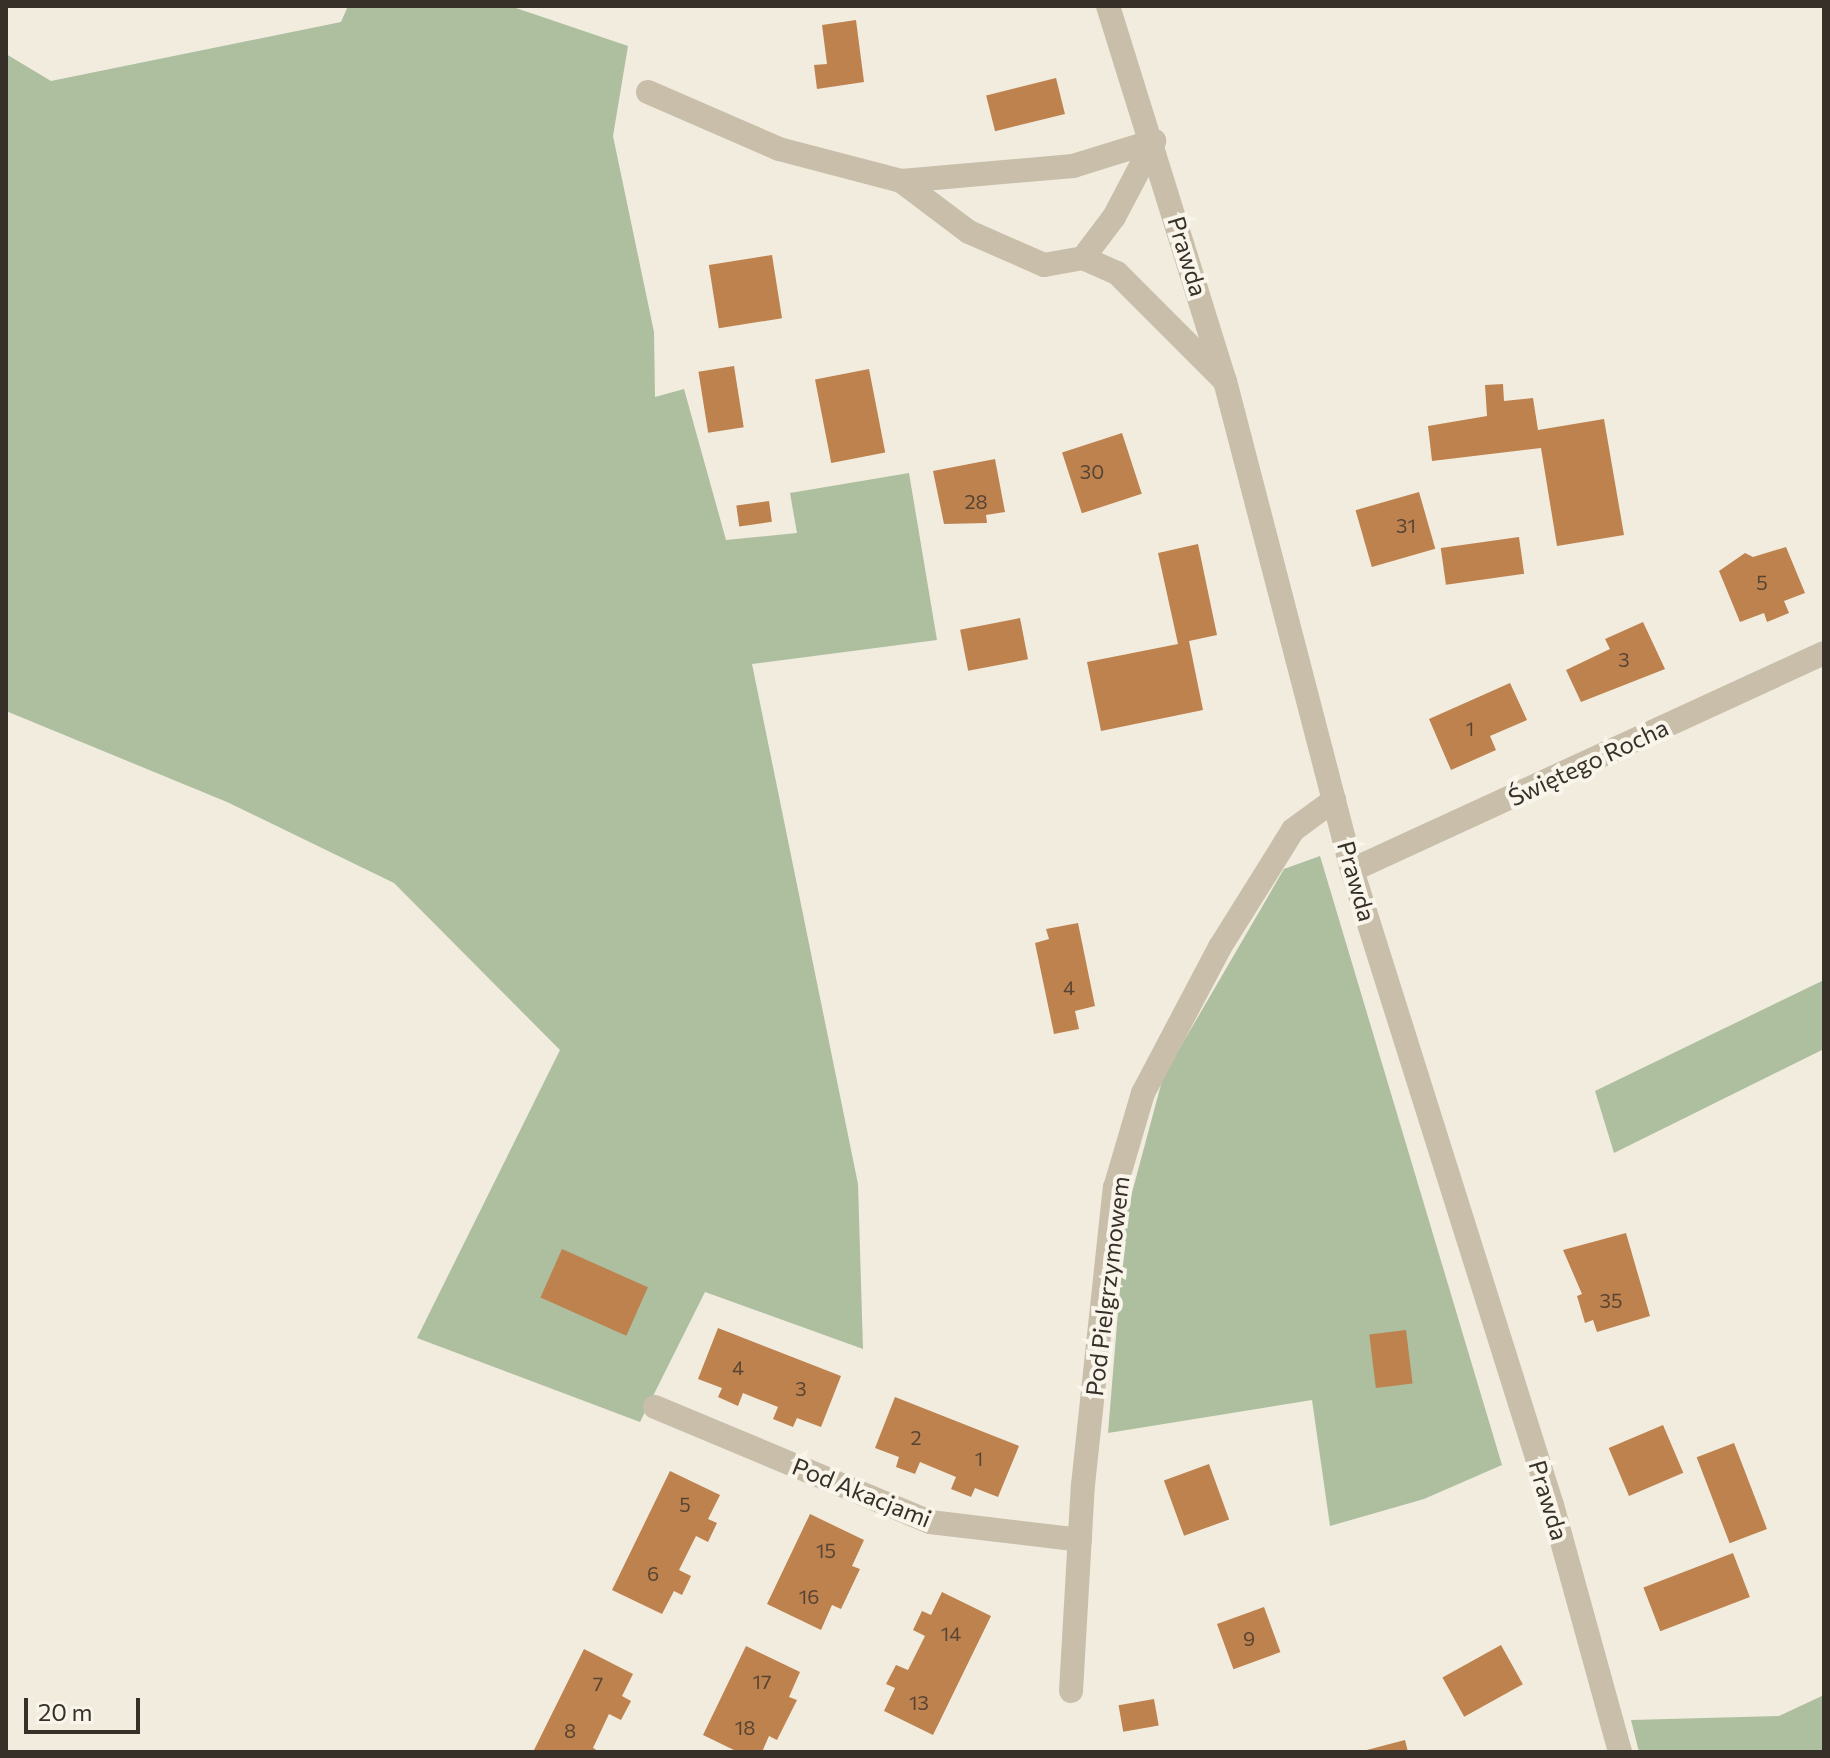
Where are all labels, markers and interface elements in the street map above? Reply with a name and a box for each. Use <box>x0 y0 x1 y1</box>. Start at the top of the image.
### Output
street label: Prawda <box>1162 213 1214 299</box>
house number: 30 <box>1080 459 1104 483</box>
house number: 28 <box>964 489 988 513</box>
house number: 31 <box>1396 513 1416 537</box>
house number: 5 <box>1756 570 1768 594</box>
house number: 3 <box>1618 647 1630 671</box>
street label: Świętego Rocha <box>1503 712 1673 812</box>
house number: 1 <box>1466 716 1474 740</box>
street label: Prawda <box>1332 838 1382 924</box>
house number: 4 <box>1063 975 1075 999</box>
street label: Pod Pielgrzymowem <box>1079 1174 1135 1398</box>
house number: 35 <box>1600 1288 1622 1312</box>
house number: 4 <box>732 1355 744 1379</box>
house number: 3 <box>795 1376 807 1400</box>
house number: 2 <box>910 1425 922 1449</box>
house number: 1 <box>975 1446 983 1470</box>
street label: Pod Akacjami <box>788 1451 936 1533</box>
street label: Prawda <box>1523 1457 1575 1543</box>
house number: 5 <box>679 1492 691 1516</box>
house number: 15 <box>816 1538 836 1562</box>
house number: 6 <box>647 1561 659 1585</box>
house number: 16 <box>799 1584 819 1608</box>
house number: 14 <box>941 1621 961 1645</box>
house number: 9 <box>1243 1626 1255 1650</box>
house number: 17 <box>752 1669 772 1693</box>
house number: 7 <box>593 1671 603 1695</box>
scale bar <box>28 1682 144 1732</box>
house number: 13 <box>909 1690 929 1714</box>
text: 20 m <box>38 1697 92 1726</box>
house number: 18 <box>735 1715 755 1739</box>
house number: 8 <box>564 1718 576 1742</box>

